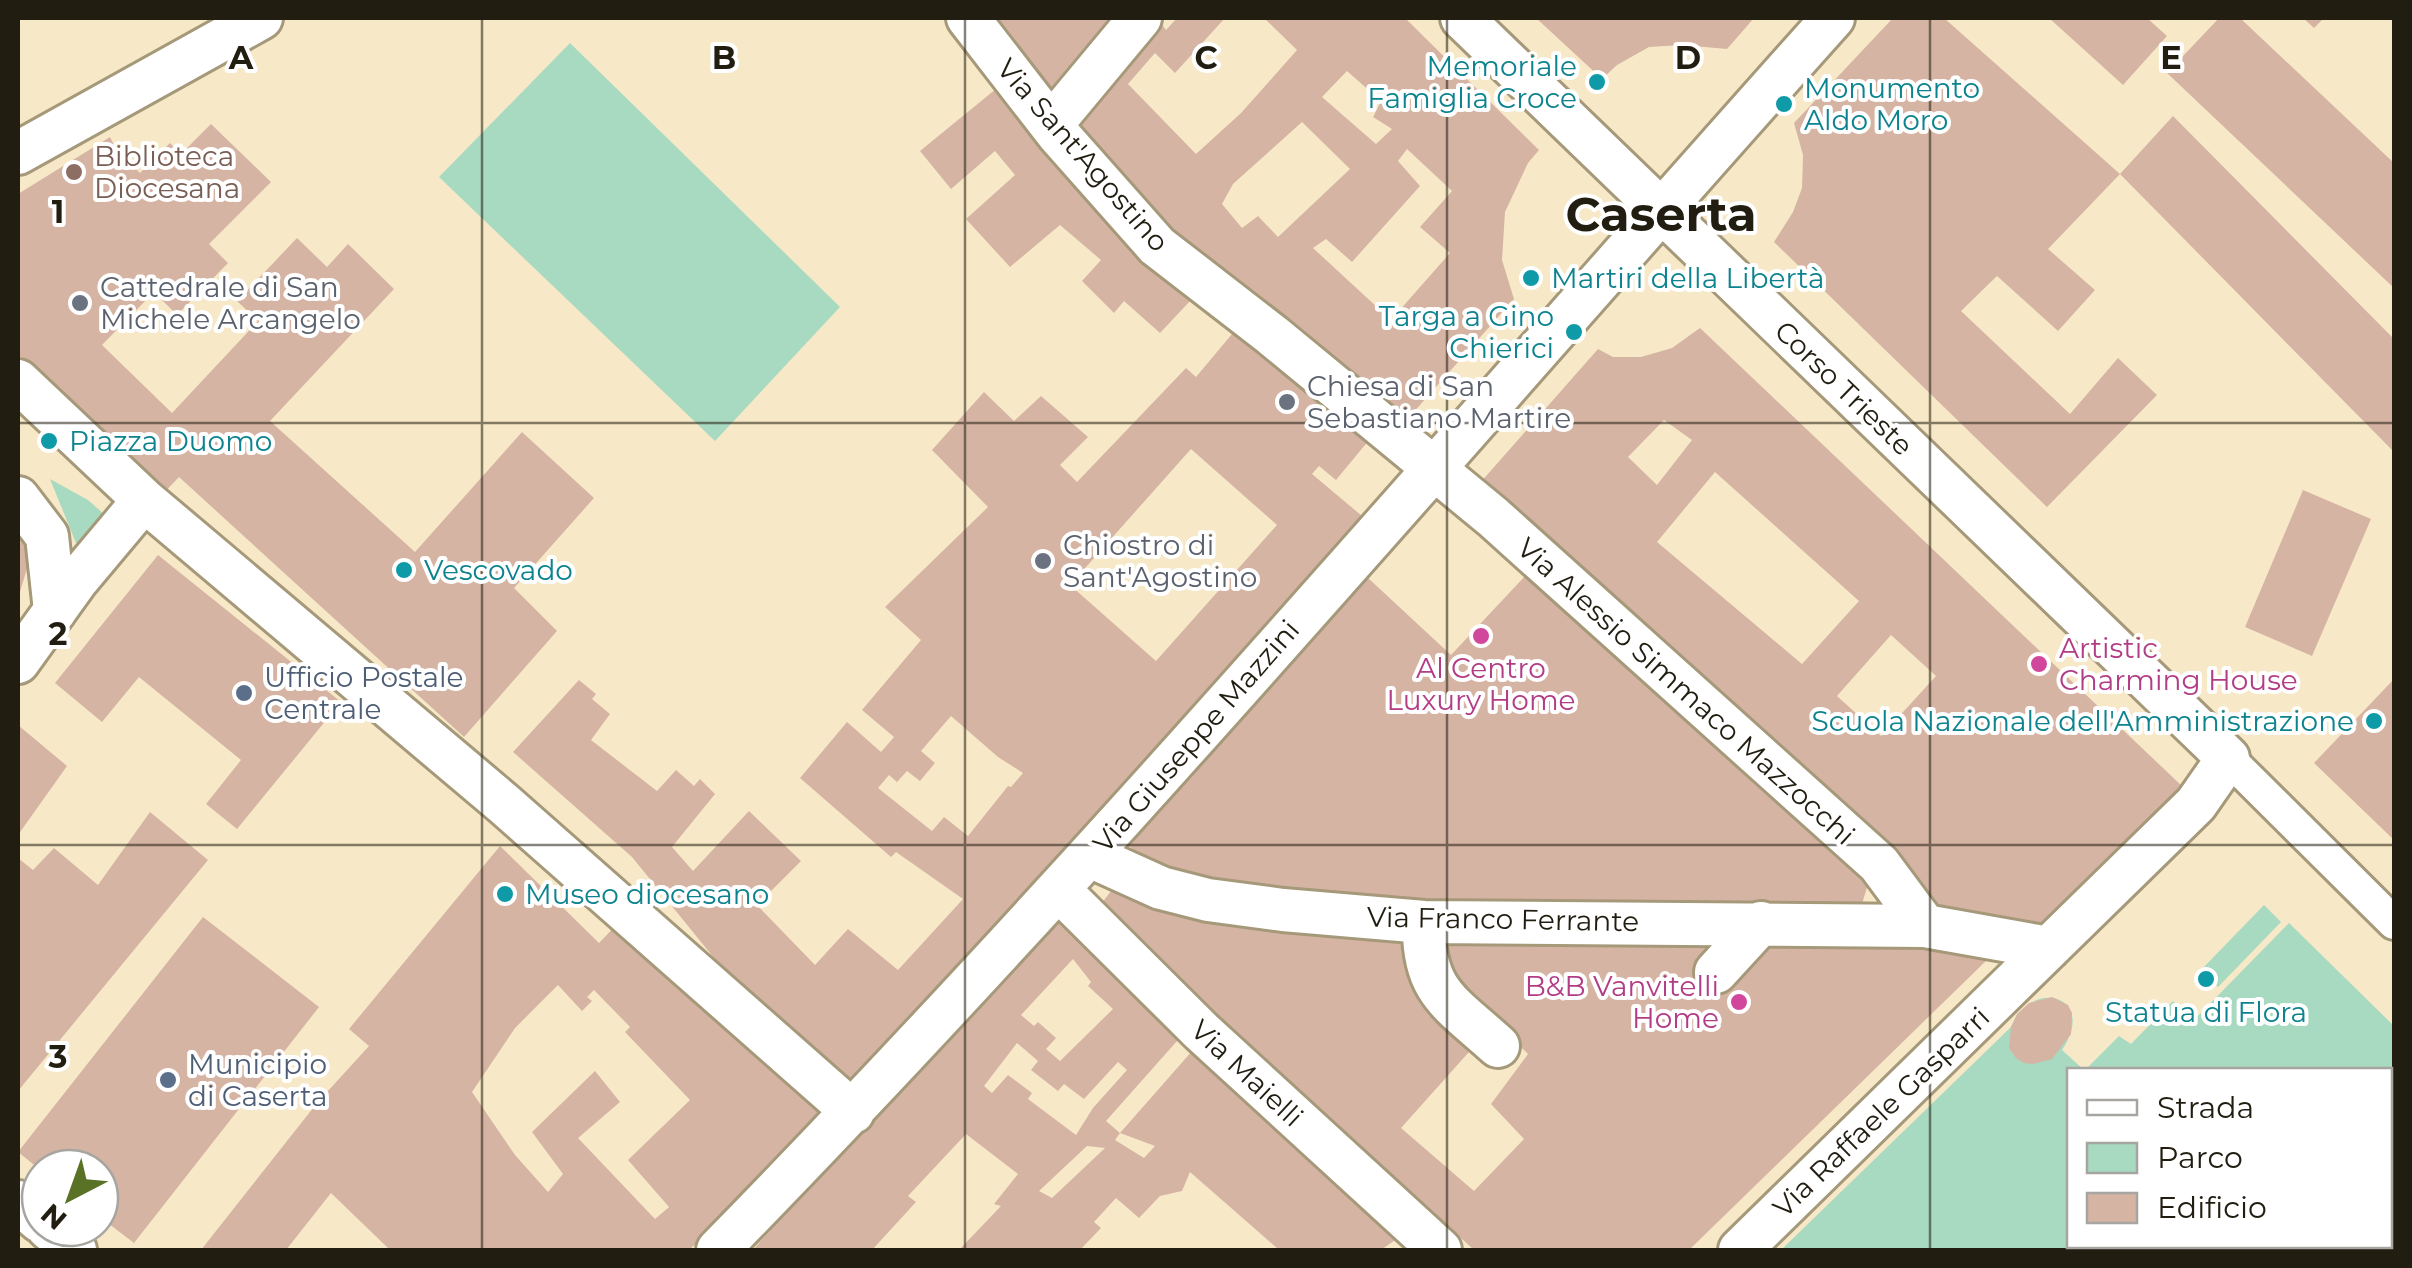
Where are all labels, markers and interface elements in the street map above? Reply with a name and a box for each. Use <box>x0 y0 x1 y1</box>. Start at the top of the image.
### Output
text: A <box>228 38 254 77</box>
text: B <box>712 38 736 77</box>
text: C <box>1194 38 1218 77</box>
text: D <box>1675 38 1701 77</box>
text: E <box>2160 38 2182 77</box>
place label: Memoriale Famiglia Croce <box>1367 49 1577 115</box>
street label: Via Sant'Agostino <box>990 52 1176 258</box>
marker: Memoriale Famiglia Croce <box>1586 71 1608 93</box>
place label: Monumento Aldo Moro <box>1804 71 1980 137</box>
marker: Monumento Aldo Moro <box>1773 93 1795 115</box>
place label: Biblioteca Diocesana <box>94 139 240 205</box>
marker: Biblioteca Diocesana <box>63 161 85 183</box>
district label: Caserta <box>1565 185 1757 243</box>
text: 1 <box>52 192 64 231</box>
place label: Martiri della Libertà <box>1551 261 1824 295</box>
marker: Martiri della Libertà <box>1520 267 1542 289</box>
place label: Cattedrale di San Michele Arcangelo <box>100 270 361 336</box>
marker: Cattedrale di San Michele Arcangelo <box>69 292 91 314</box>
place label: Targa a Gino Chierici <box>1379 299 1554 365</box>
street label: Corso Trieste <box>1768 314 1920 462</box>
marker: Targa a Gino Chierici <box>1563 321 1585 343</box>
place label: Chiesa di San Sebastiano Martire <box>1307 369 1571 435</box>
marker: Chiesa di San Sebastiano Martire <box>1276 391 1298 413</box>
place label: Piazza Duomo <box>69 424 272 458</box>
marker: Piazza Duomo <box>38 430 60 452</box>
place label: Chiostro di Sant'Agostino <box>1063 528 1257 594</box>
street label: Via Alessio Simmaco Mazzocchi <box>1510 530 1862 852</box>
marker: Chiostro di Sant'Agostino <box>1032 550 1054 572</box>
place label: Vescovado <box>424 553 573 587</box>
marker: Vescovado <box>393 559 415 581</box>
street label: Via Giuseppe Mazzini <box>1086 613 1306 859</box>
text: 2 <box>49 614 67 653</box>
marker: Al Centro Luxury Home <box>1470 625 1492 647</box>
place label: Artistic Charming House <box>2059 631 2298 697</box>
place label: Al Centro Luxury Home <box>1386 651 1576 717</box>
marker: Artistic Charming House <box>2028 653 2050 675</box>
place label: Ufficio Postale Centrale <box>264 660 463 726</box>
marker: Ufficio Postale Centrale <box>233 682 255 704</box>
place label: Scuola Nazionale dell'Amministrazione <box>1812 704 2354 738</box>
marker: Scuola Nazionale dell'Amministrazione <box>2363 710 2385 732</box>
place label: Museo diocesano <box>525 877 769 911</box>
marker: Museo diocesano <box>494 883 516 905</box>
street label: Via Franco Ferrante <box>1367 900 1639 938</box>
marker: Statua di Flora <box>2195 968 2217 990</box>
place label: B&B Vanvitelli Home <box>1525 969 1719 1035</box>
marker: B&B Vanvitelli Home <box>1728 991 1750 1013</box>
place label: Statua di Flora <box>2105 995 2307 1029</box>
street label: Via Raffaele Gasparri <box>1766 1000 1996 1224</box>
street label: Via Maielli <box>1184 1013 1310 1133</box>
text: 3 <box>48 1037 67 1076</box>
place label: Municipio di Caserta <box>188 1047 328 1113</box>
legend <box>2067 1068 2392 1248</box>
marker: Municipio di Caserta <box>157 1069 179 1091</box>
text: Strada <box>2157 1089 2254 1126</box>
text: Parco <box>2157 1139 2243 1176</box>
north arrow <box>20 1148 120 1248</box>
text: Edificio <box>2157 1189 2267 1226</box>
text: N <box>34 1197 73 1237</box>

